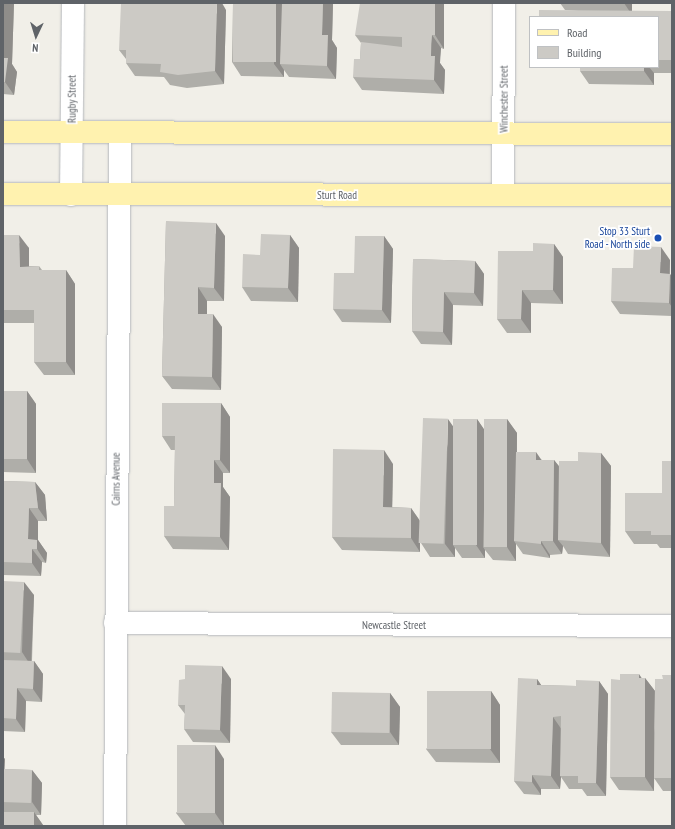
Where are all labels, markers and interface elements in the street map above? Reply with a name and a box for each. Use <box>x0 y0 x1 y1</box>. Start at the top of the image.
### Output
north arrow <box>16 16 56 56</box>
legend <box>529 16 659 68</box>
text: Road <box>567 25 587 40</box>
text: N <box>32 41 39 55</box>
text: Building <box>567 45 602 60</box>
street label: Winchester Street <box>497 65 511 133</box>
street label: Rugby Street <box>65 75 79 123</box>
street label: Sturt Road <box>317 188 357 202</box>
place label: Stop 33 Sturt Road - North side <box>584 225 650 251</box>
marker: Stop 33 Sturt Road - North side <box>653 233 663 243</box>
street label: Cairns Avenue <box>109 452 123 506</box>
street label: Newcastle Street <box>362 618 426 632</box>

